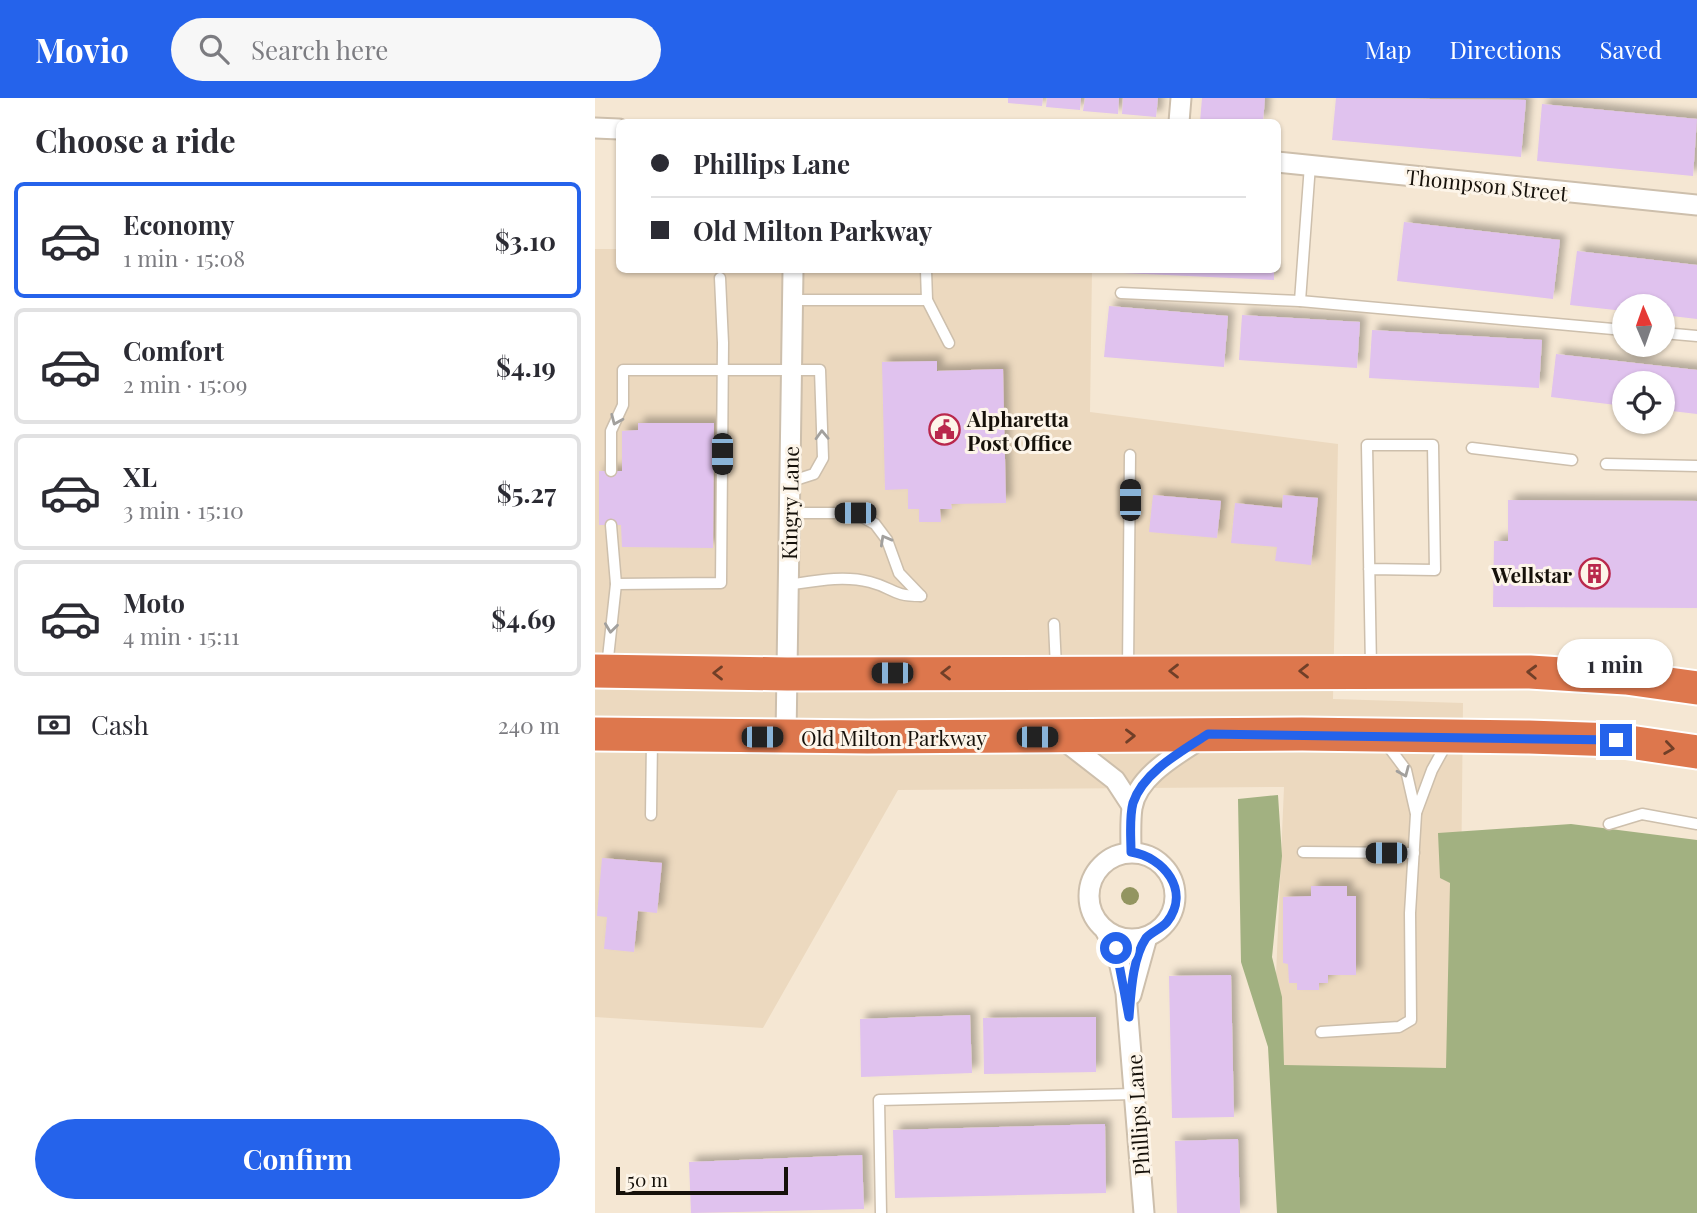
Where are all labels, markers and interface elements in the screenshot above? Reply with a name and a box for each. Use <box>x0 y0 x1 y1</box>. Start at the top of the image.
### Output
search box <box>171 18 661 81</box>
text: Movio <box>35 27 129 71</box>
icon: search <box>195 30 233 68</box>
text: Search here <box>251 32 388 67</box>
text: Map <box>1365 33 1411 65</box>
text: Directions <box>1449 33 1562 65</box>
text: Saved <box>1600 33 1662 65</box>
text: Choose a ride <box>35 118 236 161</box>
text: Phillips Lane <box>693 146 850 181</box>
street label: Thompson Street <box>1405 162 1570 206</box>
text: Economy <box>123 207 234 242</box>
icon: car <box>39 209 102 272</box>
text: Old Milton Parkway <box>693 213 932 248</box>
text: $3.10 <box>495 223 556 258</box>
text: 1 min · 15:08 <box>123 242 245 273</box>
north arrow <box>1612 294 1675 357</box>
map controls <box>1612 294 1675 434</box>
text: Comfort <box>123 333 224 368</box>
icon: car <box>39 335 102 398</box>
text: $4.19 <box>496 349 556 384</box>
text: 2 min · 15:09 <box>123 368 248 399</box>
button: locate <box>1612 371 1675 434</box>
place label: Alpharetta Post Office <box>966 404 1072 456</box>
one-way arrow <box>610 413 624 425</box>
public building icon: Alpharetta Post Office <box>927 413 961 447</box>
one-way arrow <box>815 429 830 440</box>
car <box>712 433 733 475</box>
street label: Kingry Lane <box>774 446 804 560</box>
text: XL <box>123 459 157 494</box>
icon: car <box>39 461 102 524</box>
text: $5.27 <box>497 475 556 510</box>
car <box>1120 479 1141 521</box>
text: 3 min · 15:10 <box>123 494 244 525</box>
car <box>835 503 877 524</box>
one-way arrow <box>880 534 893 547</box>
building icon: Wellstar <box>1578 557 1612 591</box>
place label: Wellstar <box>1491 560 1572 588</box>
text: Moto <box>123 585 185 620</box>
icon: car <box>39 587 102 650</box>
text: $4.69 <box>491 601 556 636</box>
text: 4 min · 15:11 <box>123 620 239 651</box>
one-way arrow <box>604 622 619 634</box>
callout: 1 min <box>1558 638 1674 688</box>
text: 1 min <box>1587 648 1643 679</box>
car <box>872 663 914 684</box>
one-way arrow <box>1168 663 1178 679</box>
one-way arrow <box>1298 663 1309 679</box>
one-way arrow <box>1526 664 1537 679</box>
one-way arrow <box>940 665 951 681</box>
one-way arrow <box>713 666 724 681</box>
icon: cash <box>35 706 73 744</box>
text: Cash <box>91 707 149 742</box>
text: 240 m <box>498 709 560 740</box>
street label: Old Milton Parkway <box>801 723 987 751</box>
route end <box>1600 724 1632 756</box>
car <box>742 727 784 748</box>
car <box>1017 727 1059 748</box>
one-way arrow <box>1125 728 1135 744</box>
one-way arrow <box>1663 740 1675 755</box>
one-way arrow <box>1396 765 1410 777</box>
car <box>1366 843 1408 864</box>
route start <box>1100 932 1132 964</box>
street label: Phillips Lane <box>1119 1053 1155 1177</box>
button: Confirm <box>35 1119 560 1199</box>
scale bar <box>616 1164 787 1196</box>
text: 50 m <box>627 1166 668 1192</box>

